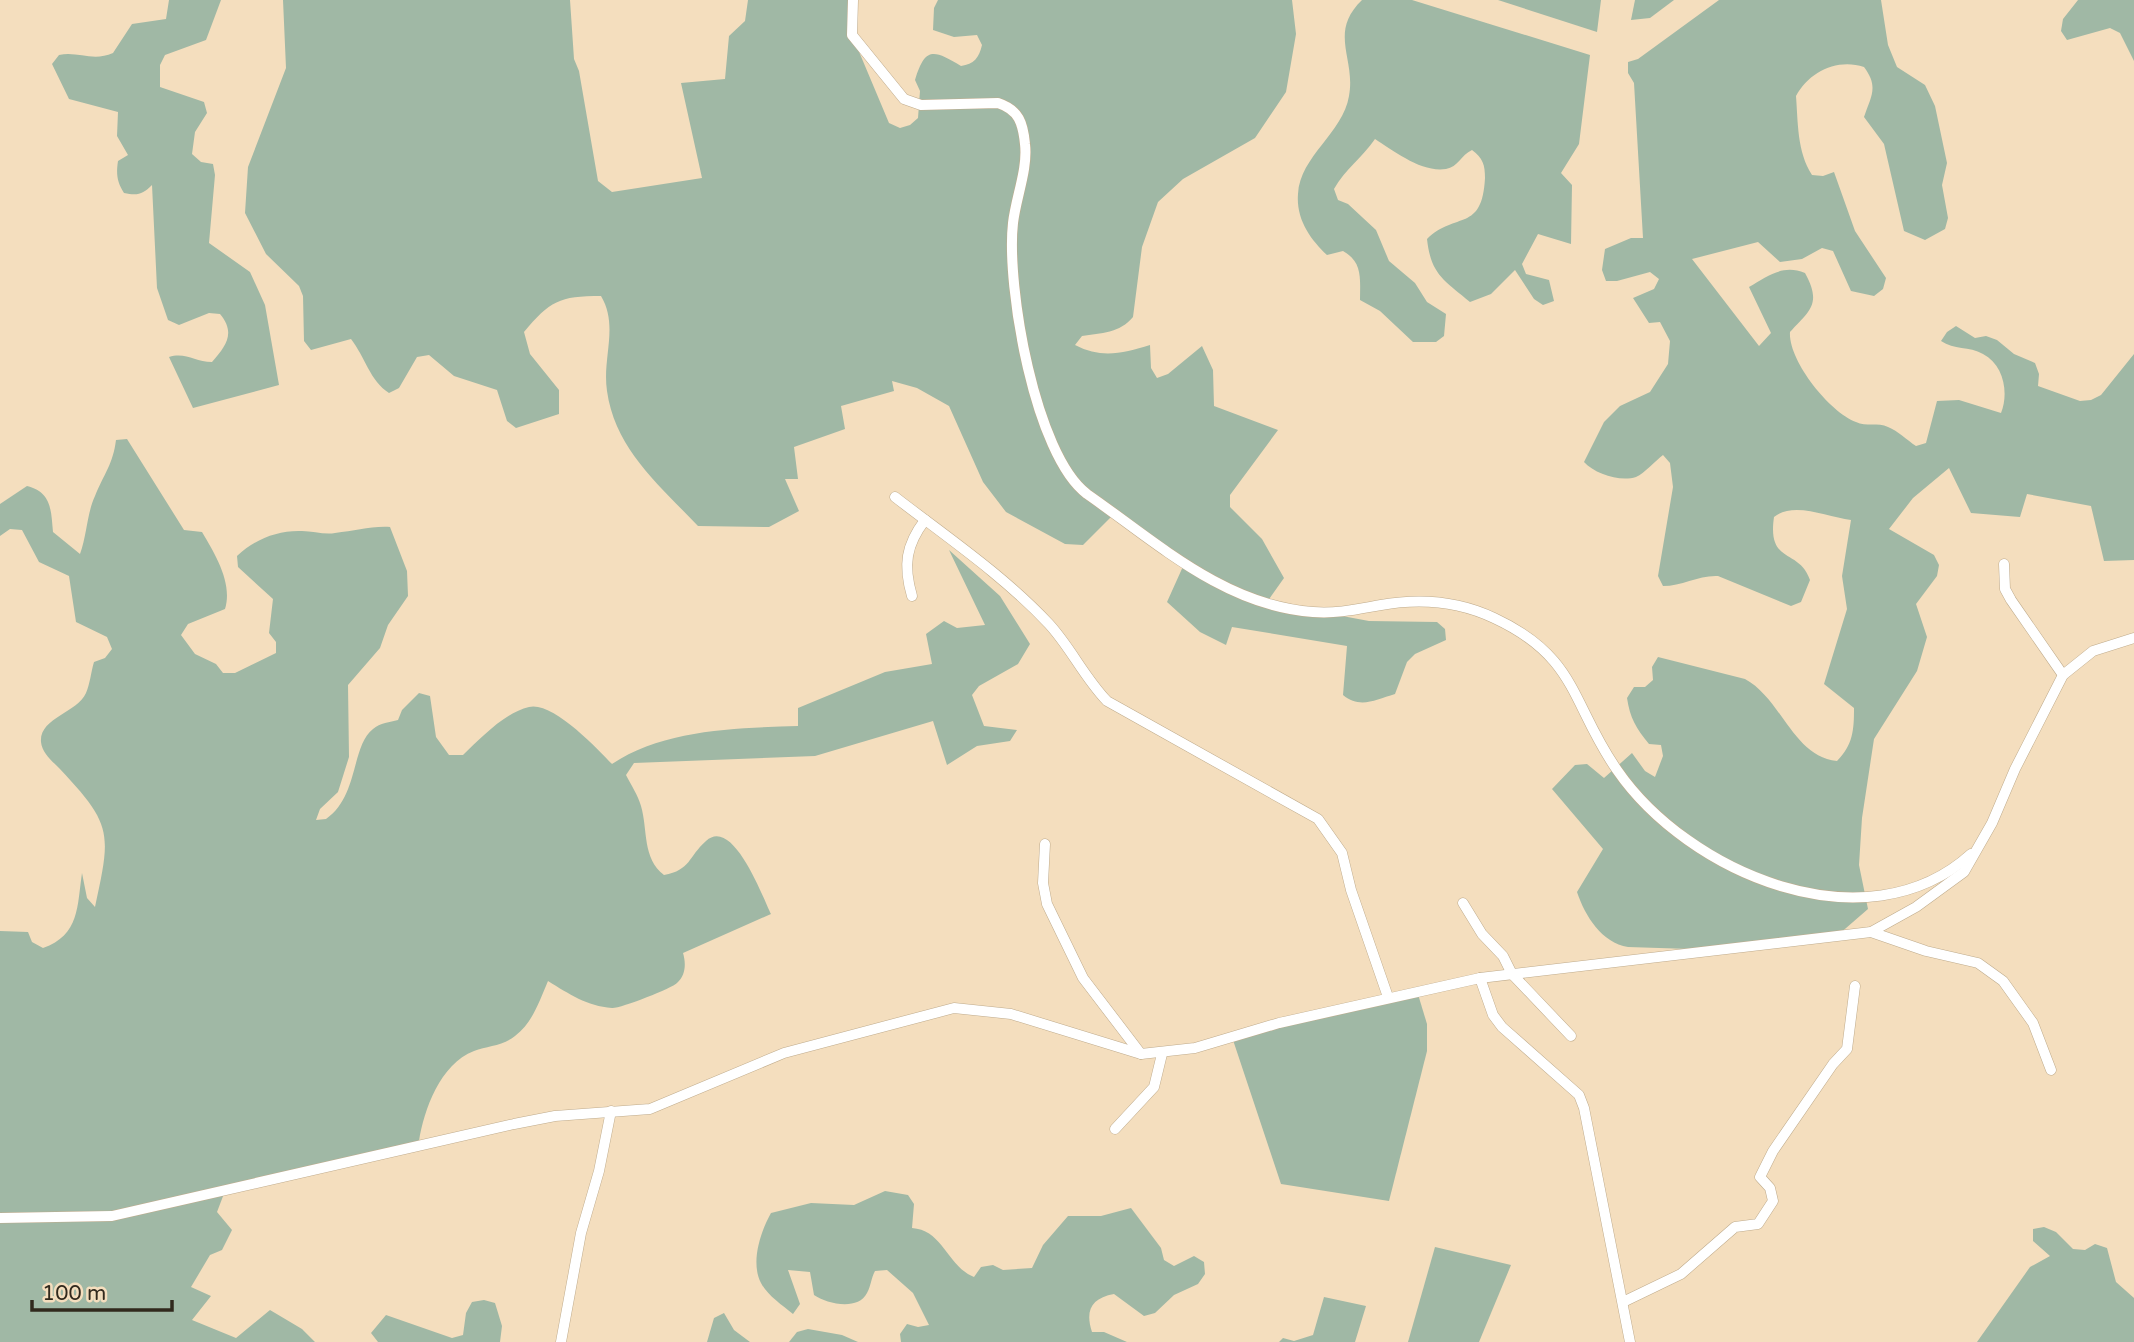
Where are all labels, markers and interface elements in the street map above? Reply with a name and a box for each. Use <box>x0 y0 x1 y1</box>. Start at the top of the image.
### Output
scale bar <box>32 1268 172 1312</box>
text: 100 m <box>42 1281 106 1306</box>

